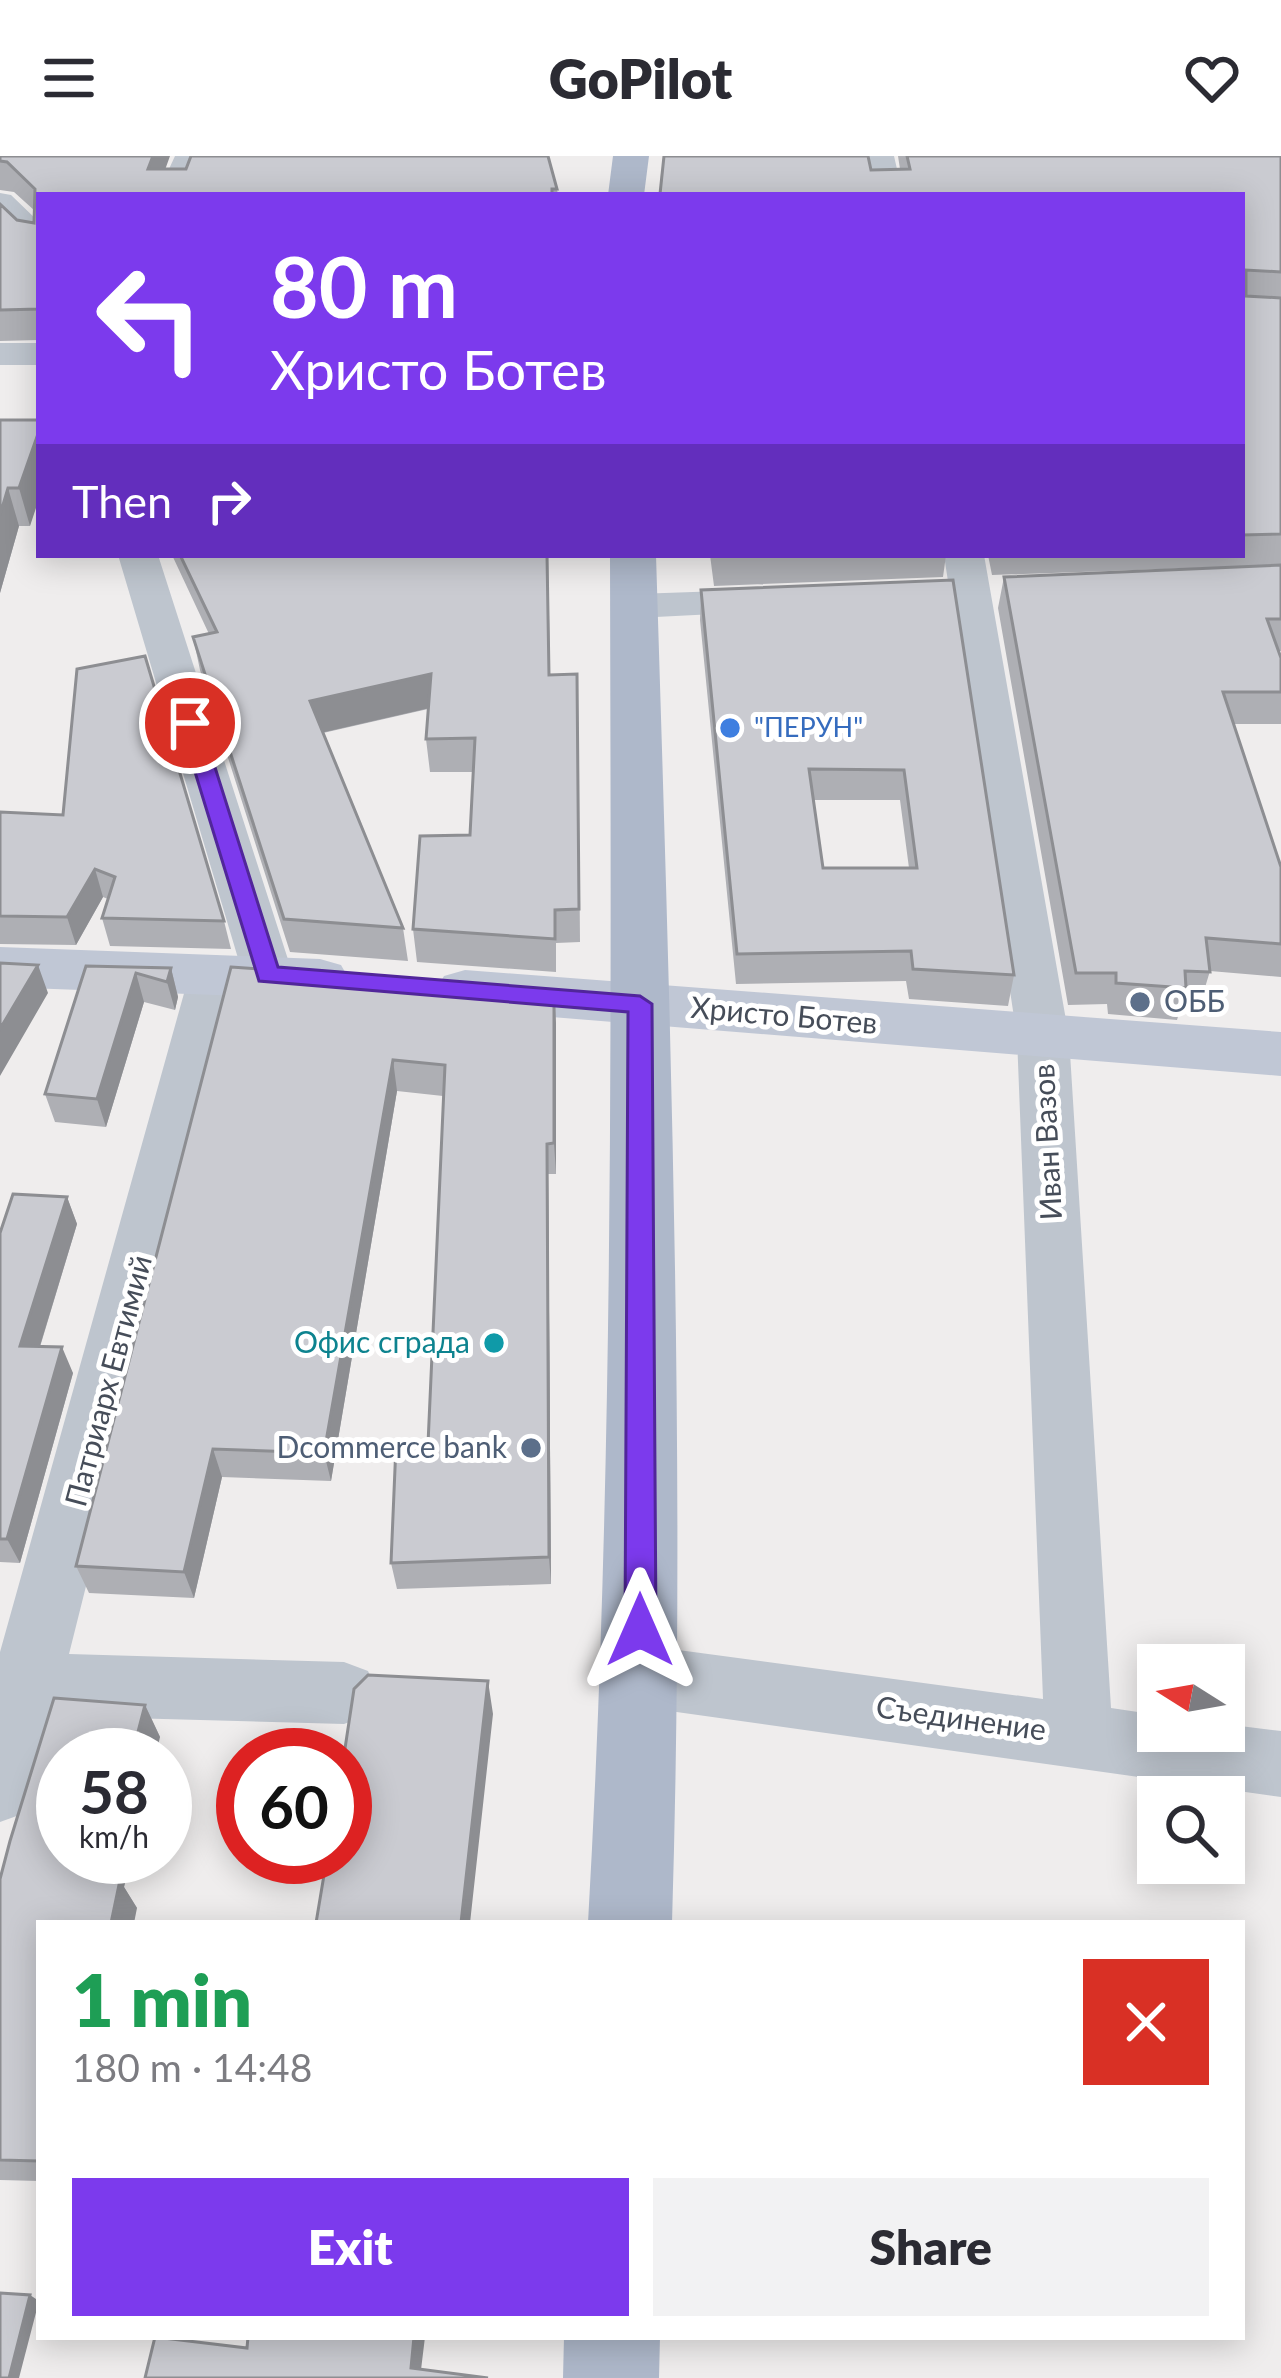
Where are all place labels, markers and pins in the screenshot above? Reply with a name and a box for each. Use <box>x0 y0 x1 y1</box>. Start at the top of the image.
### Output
pin <box>139 672 241 774</box>
place label: "ПЕРУН" <box>754 710 863 743</box>
marker: "ПЕРУН" <box>717 715 743 741</box>
place label: ОББ <box>1164 982 1225 1018</box>
marker: ОББ <box>1127 989 1153 1015</box>
place label: Офис сграда <box>294 1323 470 1359</box>
marker: Офис сграда <box>481 1330 507 1356</box>
place label: Dcommerce bank <box>277 1428 508 1464</box>
marker: Dcommerce bank <box>518 1435 544 1461</box>

